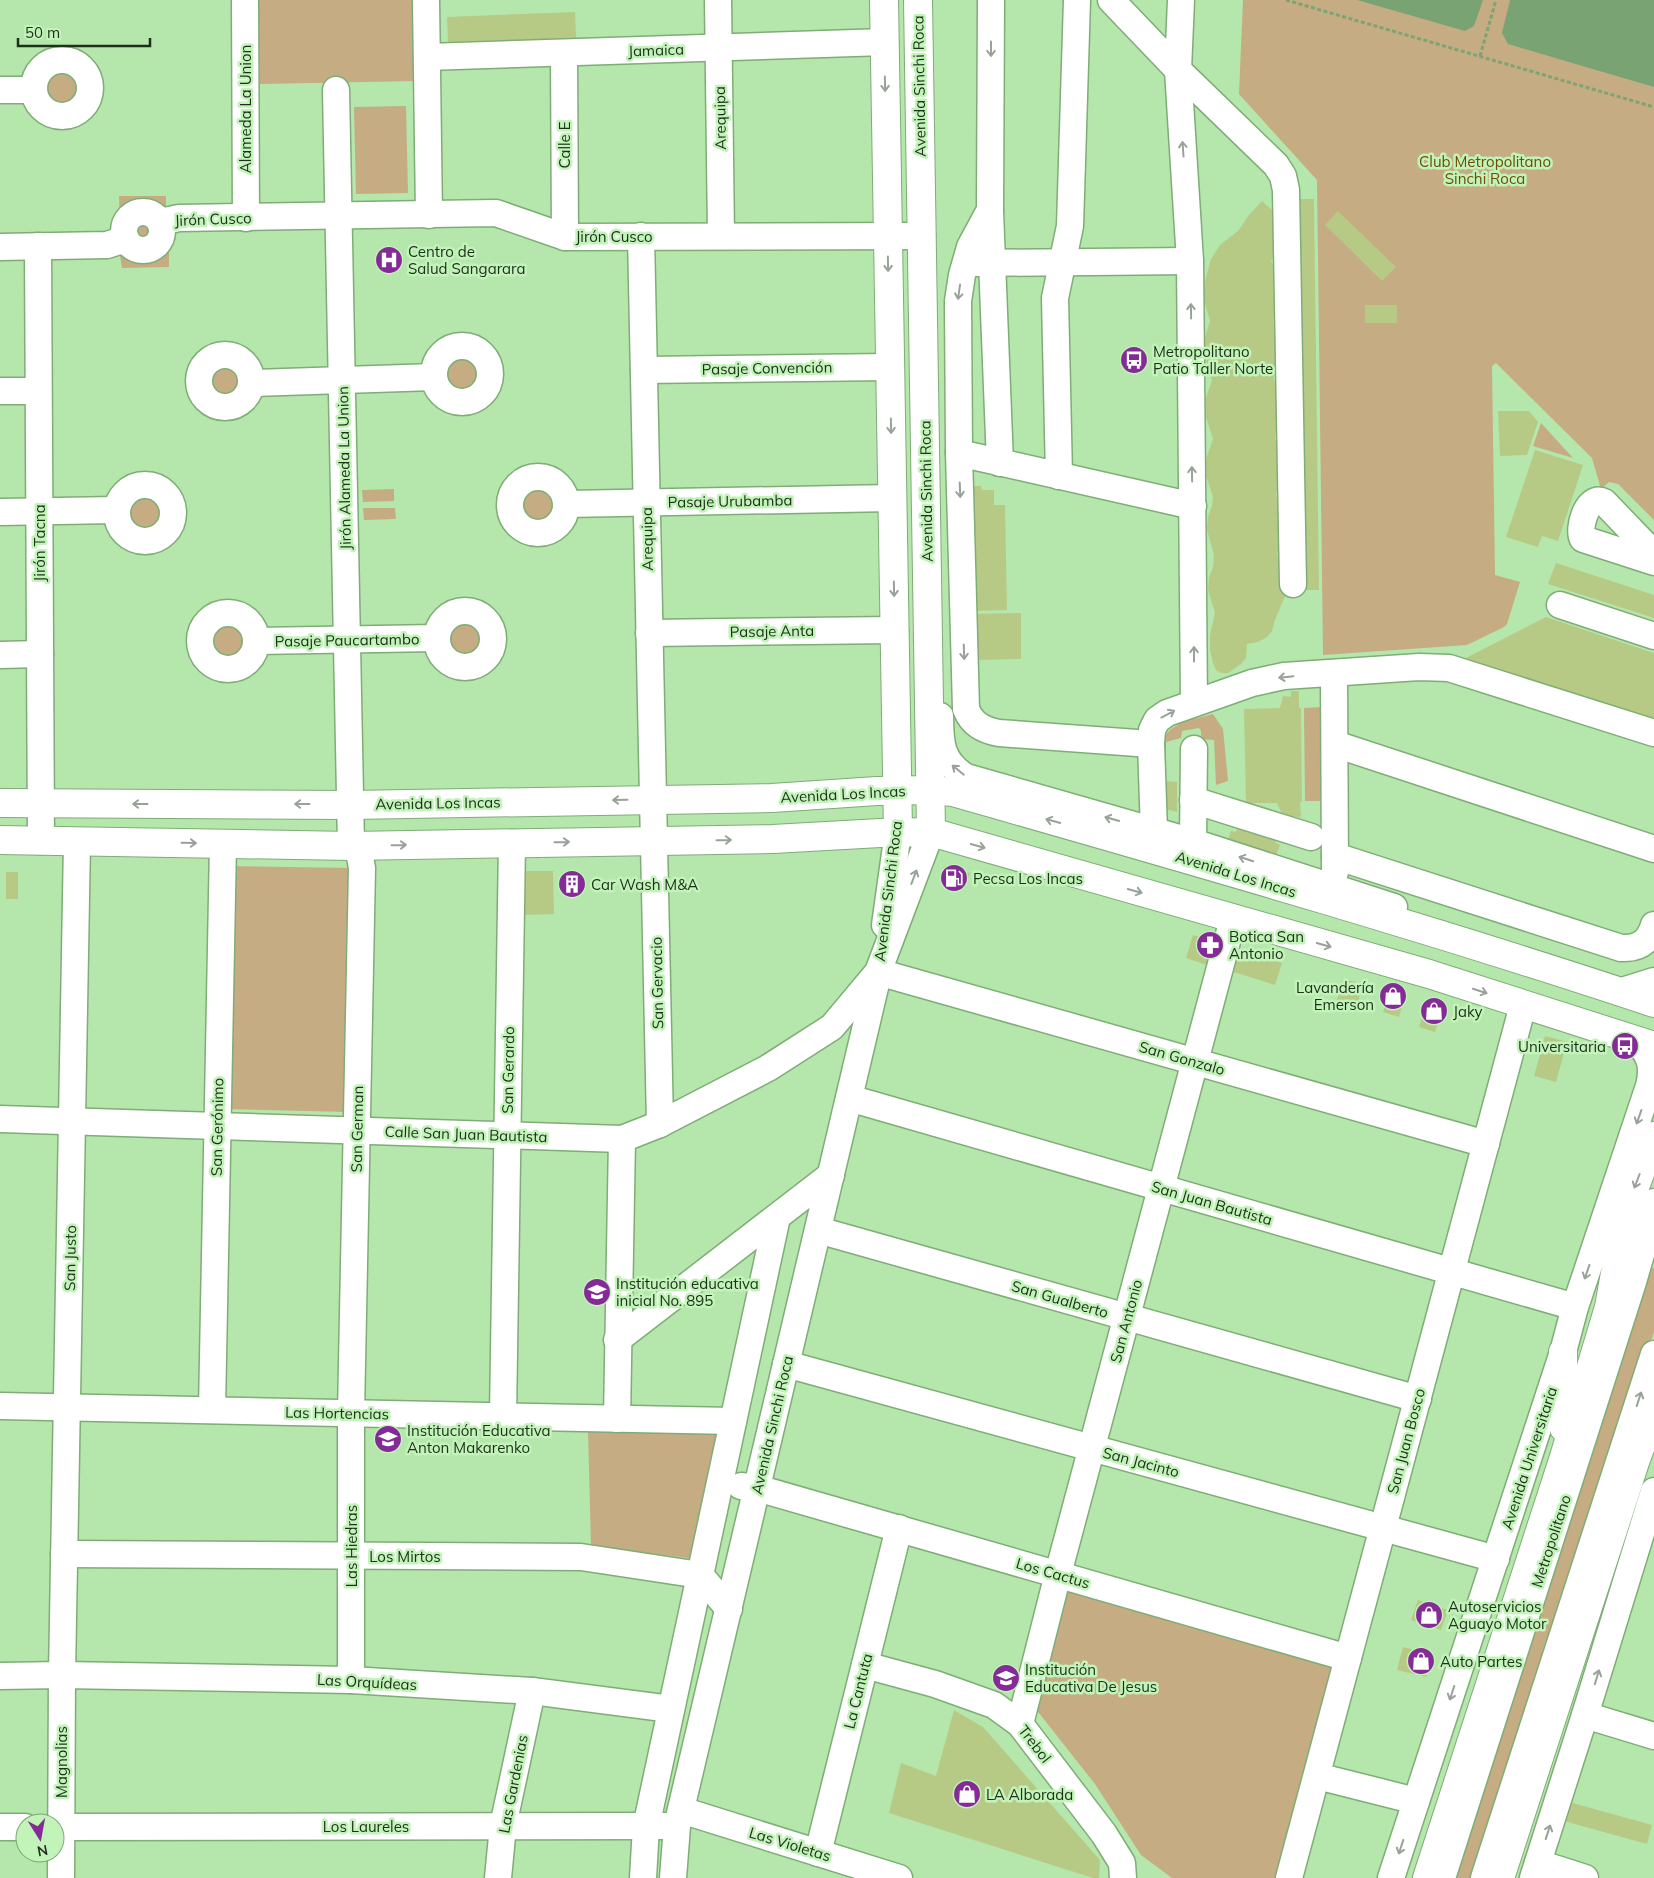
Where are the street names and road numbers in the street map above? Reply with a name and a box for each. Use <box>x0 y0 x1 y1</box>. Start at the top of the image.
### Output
street label: Avenida Sinchi Roca <box>908 15 930 157</box>
street label: Jamaica <box>628 40 684 60</box>
street label: Alameda La Union <box>236 45 255 173</box>
street label: Arequipa <box>710 86 730 150</box>
street label: Calle E <box>555 121 574 169</box>
street label: Jirón Cusco <box>174 208 252 230</box>
street label: Jirón Cusco <box>575 227 653 246</box>
street label: Pasaje Convención <box>702 357 832 379</box>
street label: Jirón Alameda La Union <box>333 386 355 550</box>
street label: Avenida Sinchi Roca <box>915 420 937 562</box>
street label: Pasaje Urubamba <box>667 490 793 512</box>
street label: Jirón Tacna <box>30 504 49 582</box>
street label: Arequipa <box>637 507 657 571</box>
street label: Pasaje Anta <box>730 621 814 641</box>
street label: Pasaje Paucartambo <box>274 629 420 651</box>
street label: Avenida Los Incas <box>780 781 906 807</box>
street label: Avenida Los Incas <box>375 792 501 814</box>
street label: Avenida Sinchi Roca <box>870 820 906 962</box>
street label: Avenida Los Incas <box>1173 847 1299 901</box>
street label: San Gervacio <box>647 937 667 1029</box>
street label: San Gerardo <box>498 1026 518 1114</box>
street label: San Gonzalo <box>1137 1037 1227 1079</box>
street label: San Gerónimo <box>207 1078 227 1176</box>
street label: San German <box>347 1086 367 1172</box>
street label: Calle San Juan Bautista <box>384 1122 548 1146</box>
street label: San Juan Bautista <box>1149 1177 1275 1229</box>
street label: San Justo <box>60 1225 80 1291</box>
street label: San Gualberto <box>1009 1276 1111 1322</box>
street label: San Antonio <box>1106 1277 1146 1365</box>
street label: Avenida Sinchi Roca <box>747 1354 797 1496</box>
street label: Avenida Universitaria <box>1497 1384 1561 1532</box>
street label: San Juan Bosco <box>1383 1386 1429 1496</box>
street label: Las Hortencias <box>285 1403 389 1423</box>
street label: San Jacinto <box>1101 1443 1181 1481</box>
street label: Metropolitano <box>1527 1492 1575 1590</box>
street label: Las Hiedras <box>342 1505 361 1587</box>
street label: Los Mirtos <box>369 1547 441 1566</box>
street label: Los Cactus <box>1014 1553 1092 1593</box>
street label: La Cantuta <box>839 1651 877 1731</box>
street label: Las Orquídeas <box>316 1670 418 1694</box>
street label: Trebol <box>1014 1721 1056 1767</box>
street label: Magnolias <box>52 1726 71 1798</box>
street label: Las Gardenias <box>494 1733 532 1835</box>
street label: Los Laureles <box>323 1817 409 1836</box>
street label: Las Violetas <box>747 1823 833 1865</box>

